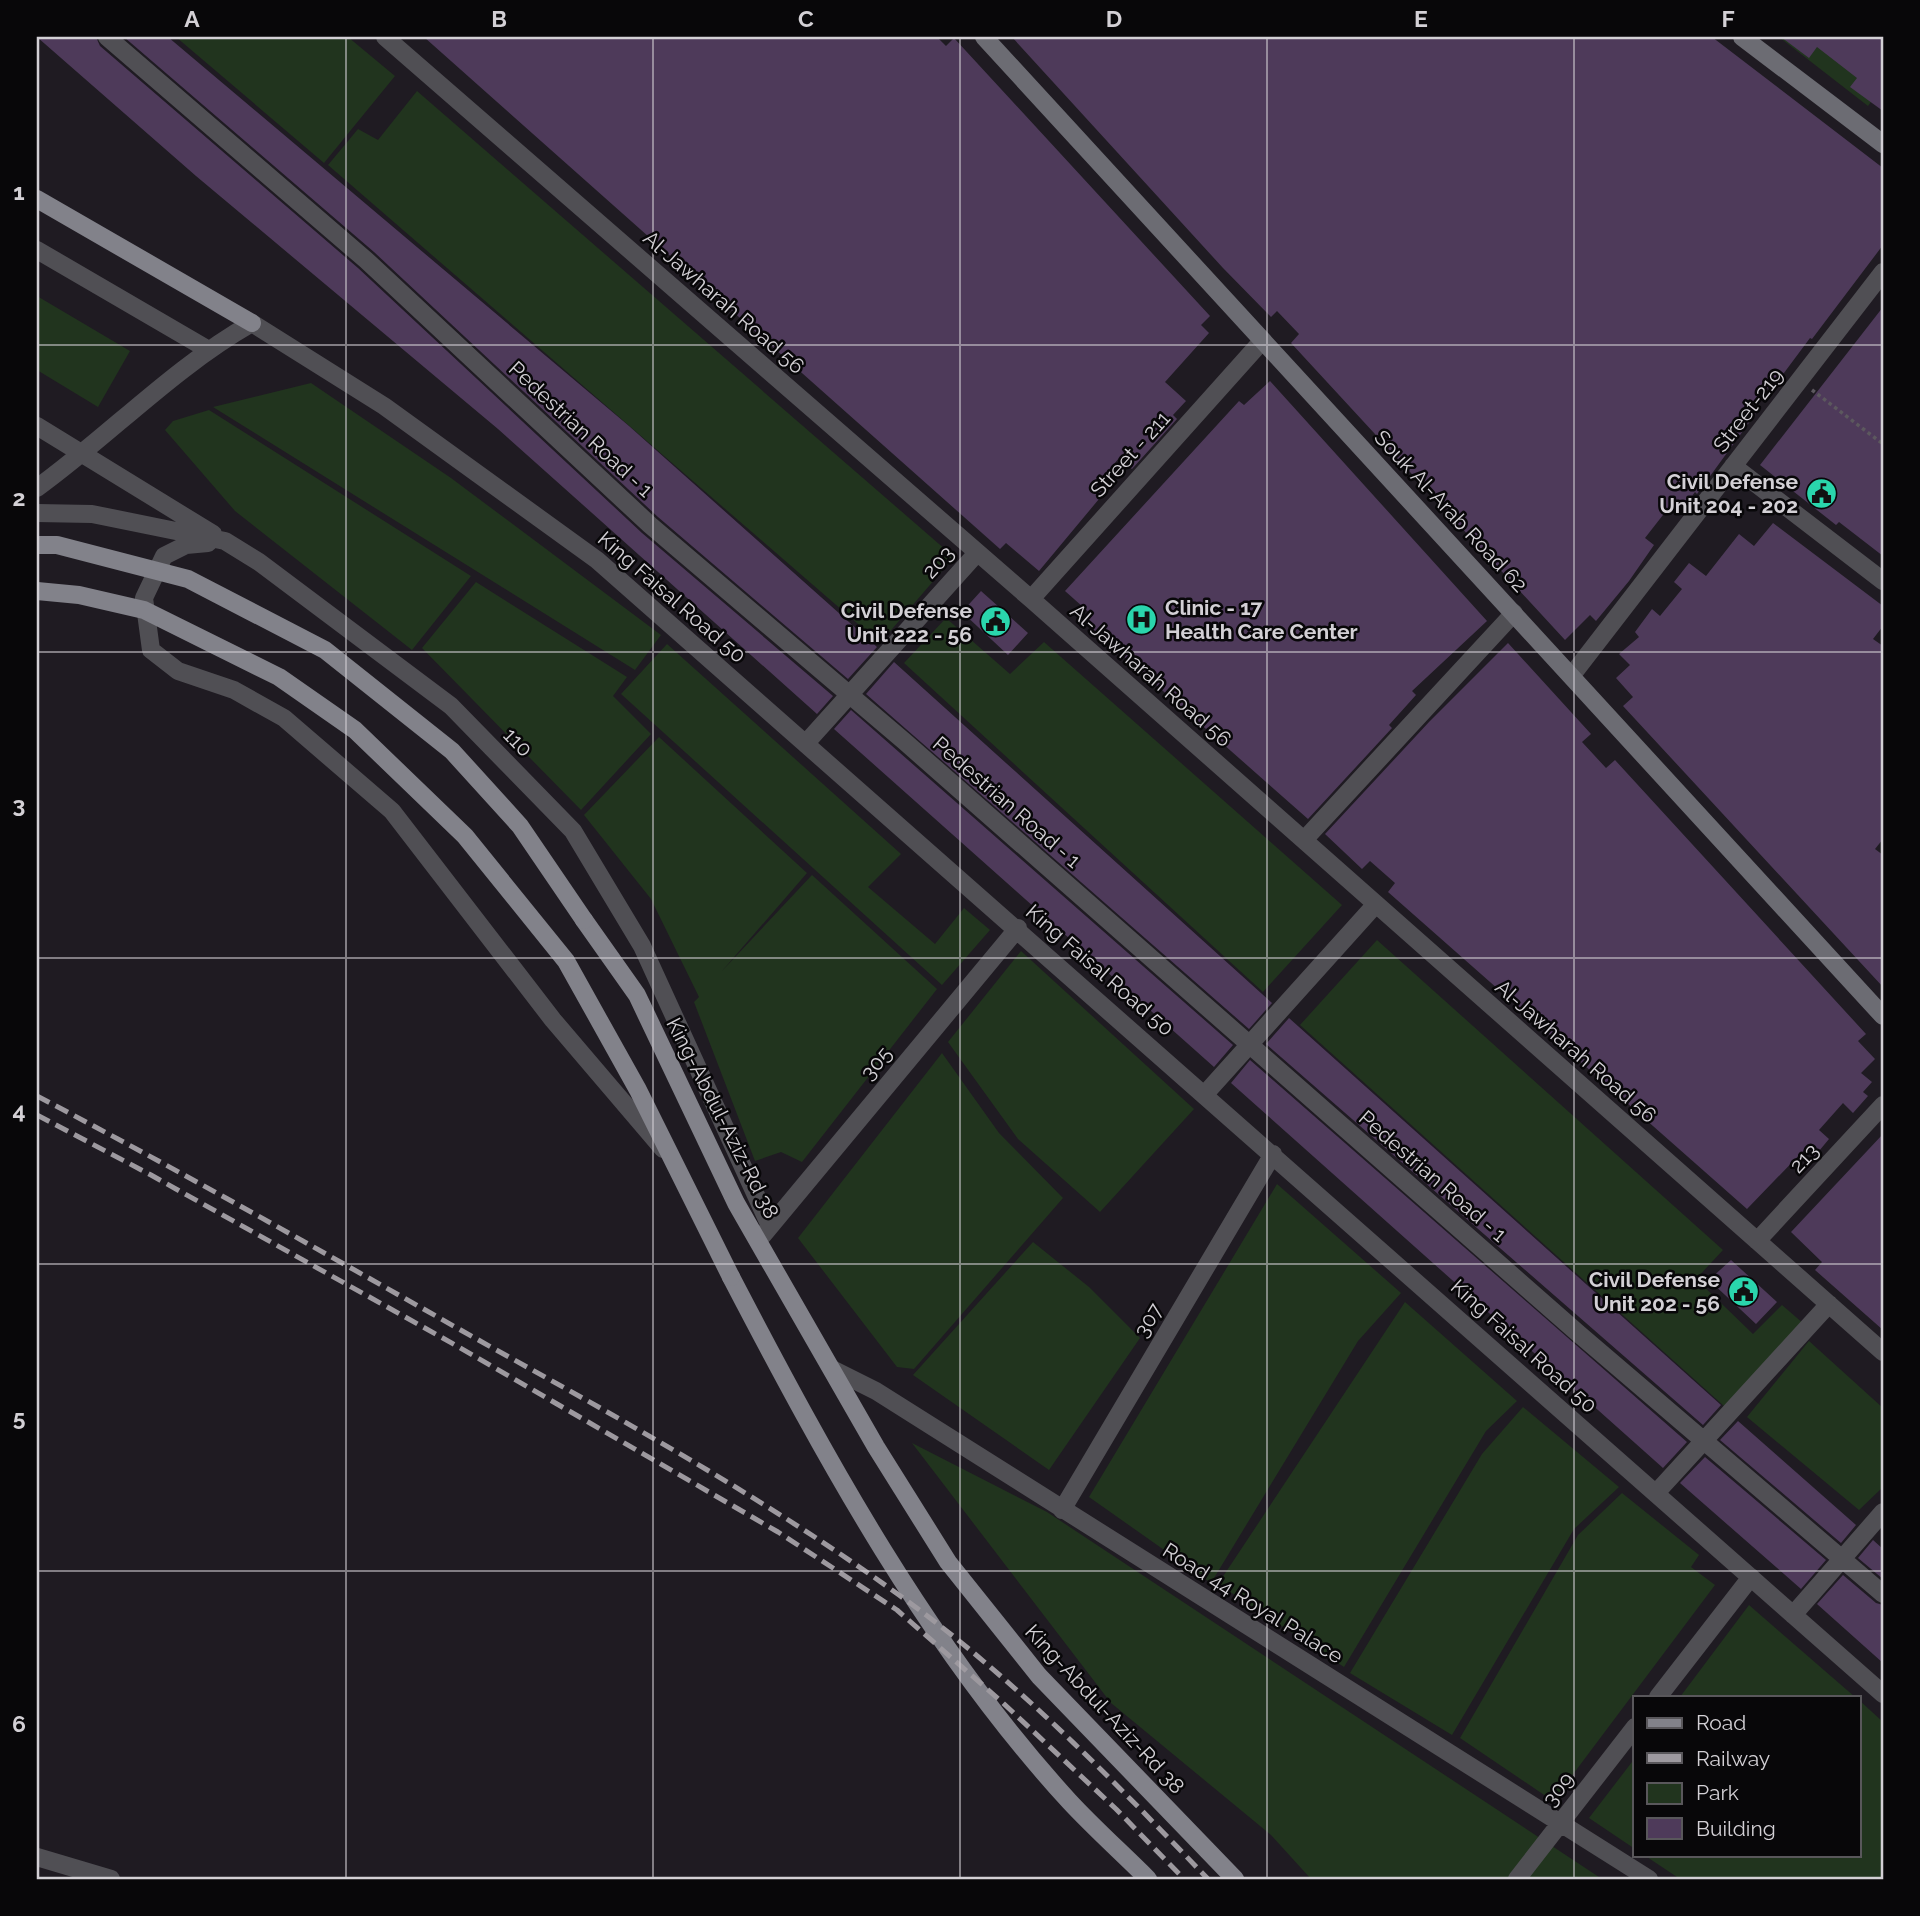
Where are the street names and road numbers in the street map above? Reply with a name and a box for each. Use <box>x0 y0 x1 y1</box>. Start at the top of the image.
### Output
street label: Al-Jawharah Road 56 <box>638 225 810 379</box>
street label: Pedestrian Road - 1 <box>504 356 658 502</box>
street label: Street-219 <box>1708 363 1788 457</box>
street label: Street - 211 <box>1085 406 1175 502</box>
street label: Souk Al-Arab Road 62 <box>1369 425 1533 597</box>
street label: King Faisal Road 50 <box>593 526 751 668</box>
street label: 203 <box>917 541 959 583</box>
street label: Al-Jawharah Road 56 <box>1065 598 1237 752</box>
street label: 110 <box>498 722 538 762</box>
street label: Pedestrian Road - 1 <box>928 731 1086 873</box>
street label: King Faisal Road 50 <box>1021 899 1179 1041</box>
street label: Al-Jawharah Road 56 <box>1490 974 1662 1128</box>
street label: King-Abdul-Aziz-Rd 38 <box>661 1013 785 1223</box>
street label: 305 <box>855 1041 897 1085</box>
street label: Pedestrian Road - 1 <box>1354 1105 1512 1247</box>
street label: 213 <box>1784 1138 1824 1178</box>
street label: King Faisal Road 50 <box>1446 1274 1602 1418</box>
street label: 307 <box>1128 1298 1168 1342</box>
street label: Road 44 Royal Palace <box>1158 1537 1348 1669</box>
street label: King-Abdul-Aziz-Rd 38 <box>1020 1619 1190 1799</box>
street label: 309 <box>1537 1767 1579 1811</box>

